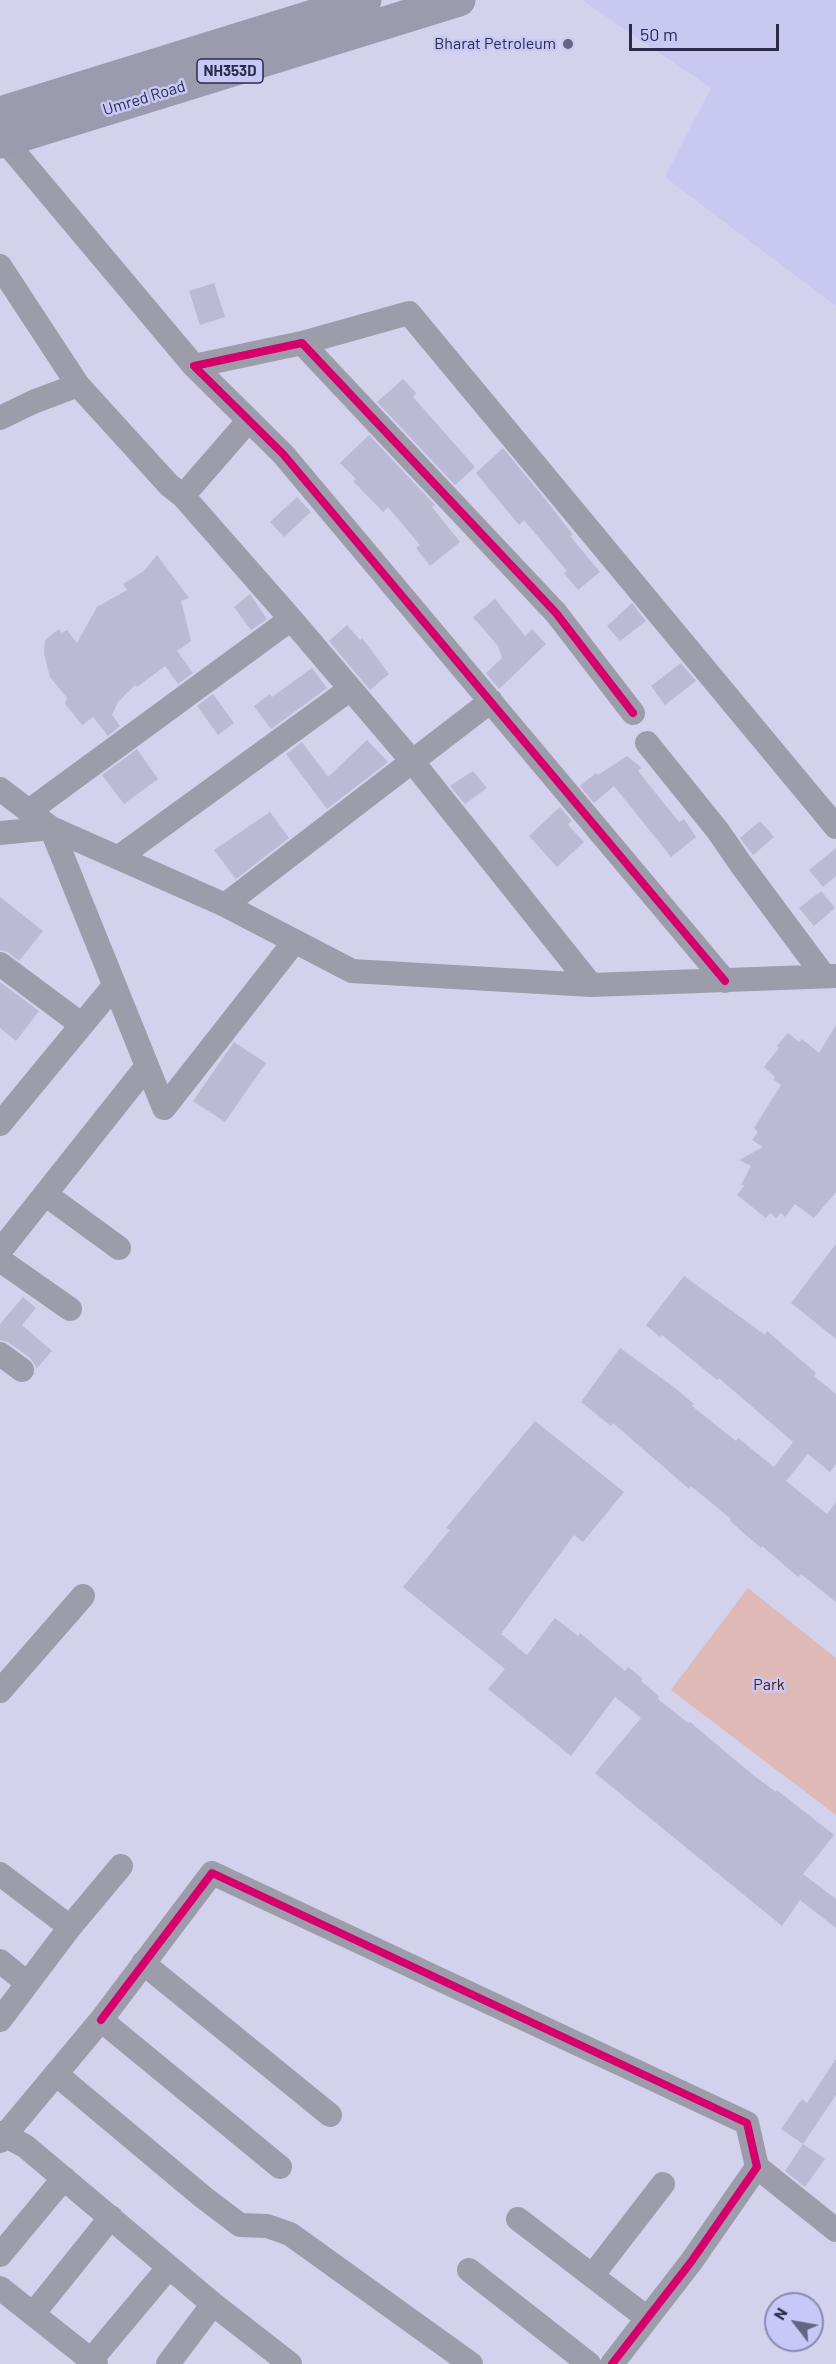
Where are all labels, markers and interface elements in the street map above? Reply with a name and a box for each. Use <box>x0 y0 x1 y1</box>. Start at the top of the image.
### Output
scale bar <box>632 12 782 50</box>
text: 50 m <box>640 23 678 45</box>
place label: Bharat Petroleum <box>434 34 556 54</box>
marker: Bharat Petroleum <box>561 37 575 51</box>
road number: NH353D <box>197 59 263 83</box>
street label: Umred Road <box>100 76 188 120</box>
park label: Park <box>753 1675 785 1695</box>
north arrow <box>764 2292 824 2352</box>
text: N <box>769 2304 791 2323</box>

